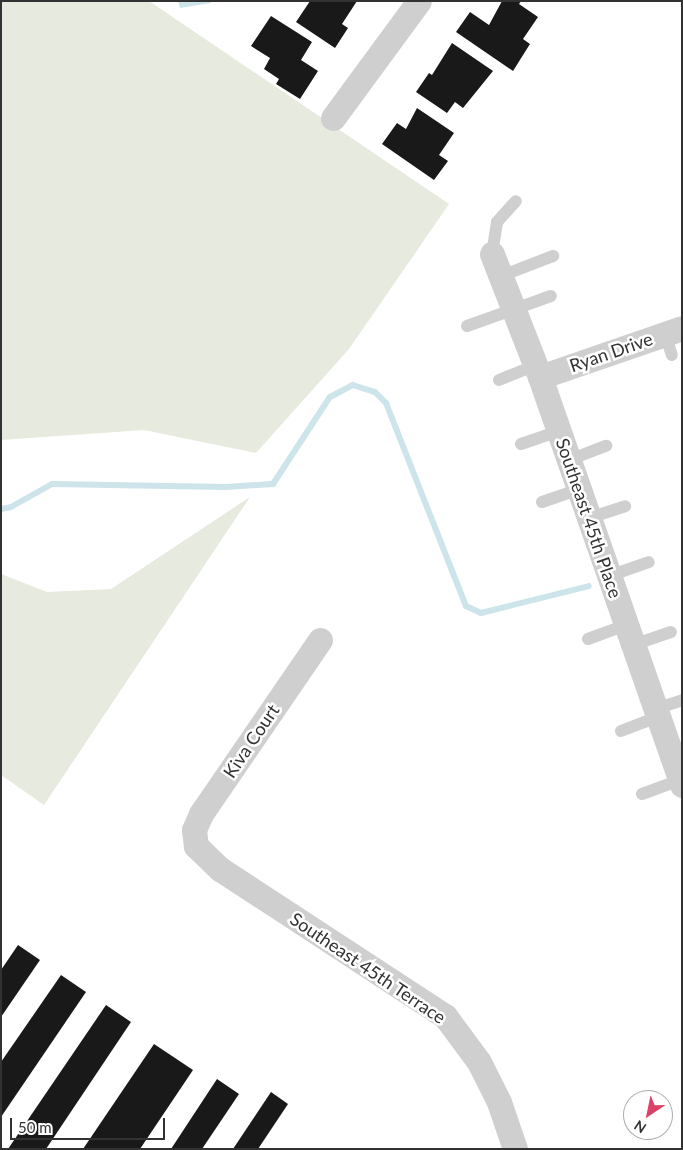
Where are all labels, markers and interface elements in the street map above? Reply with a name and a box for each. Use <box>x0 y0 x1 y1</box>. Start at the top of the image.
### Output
street label: Ryan Drive <box>567 328 655 376</box>
street label: Southeast 45th Place <box>552 435 626 601</box>
street label: Kiva Court <box>219 700 283 782</box>
street label: Southeast 45th Terrace <box>286 908 450 1028</box>
north arrow <box>623 1090 673 1140</box>
scale bar <box>12 1108 168 1140</box>
text: N <box>631 1117 649 1137</box>
text: 50 m <box>18 1118 52 1136</box>

